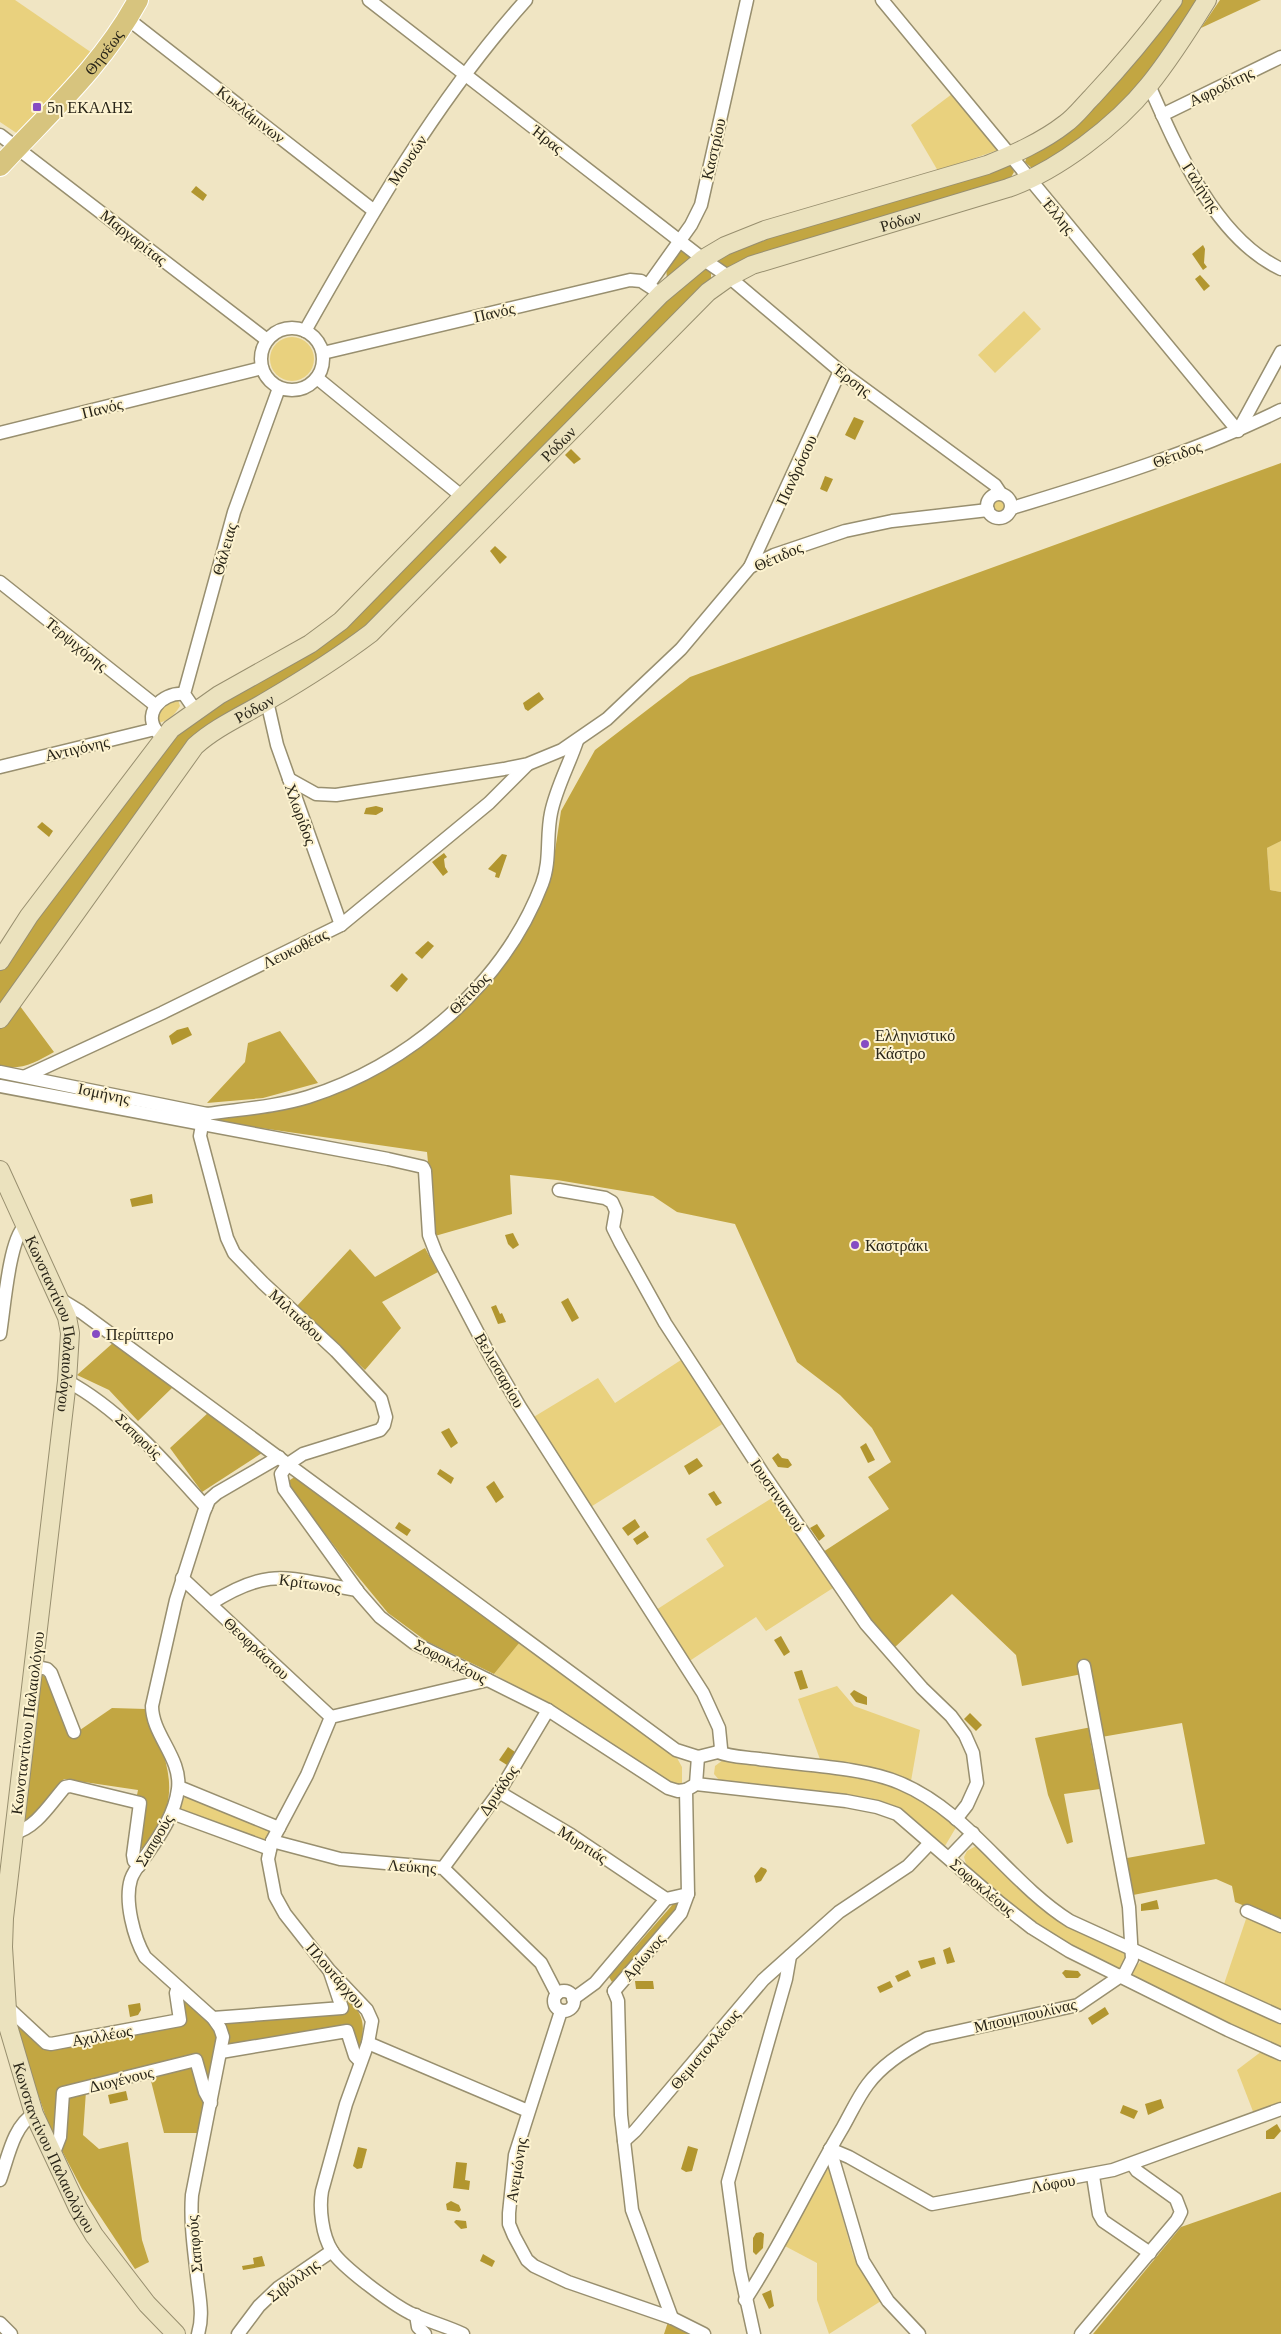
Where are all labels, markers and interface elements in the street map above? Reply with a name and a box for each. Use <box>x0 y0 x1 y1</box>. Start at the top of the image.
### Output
street label: Θησέως <box>81 26 127 78</box>
street label: Αφροδίτης <box>1186 63 1257 110</box>
street label: Κυκλάμινων <box>213 83 288 147</box>
place label: 5η ΕΚΑΛΗΣ <box>47 99 133 117</box>
marker: 5η ΕΚΑΛΗΣ <box>31 101 43 113</box>
street label: Καστρίου <box>698 117 730 182</box>
street label: Ήρας <box>527 121 567 158</box>
street label: Μουσών <box>385 132 430 188</box>
street label: Γαλήνης <box>1178 159 1224 216</box>
street label: Έλλης <box>1037 194 1079 239</box>
street label: Μαργαρίτας <box>97 206 171 270</box>
street label: Ρόδων <box>878 207 923 235</box>
street label: Πανός <box>472 299 517 325</box>
street label: Έρσης <box>829 360 875 401</box>
street label: Πανός <box>80 395 125 422</box>
street label: Ρόδων <box>538 423 579 465</box>
street label: Πανδρόσου <box>773 432 821 508</box>
street label: Θέτιδος <box>1150 438 1205 471</box>
street label: Θάλειας <box>209 520 240 577</box>
street label: Θέτιδος <box>752 538 806 575</box>
street label: Τερψιχόρης <box>42 614 112 676</box>
street label: Ρόδων <box>232 691 277 726</box>
street label: Αντιγόνης <box>43 733 112 765</box>
street label: Χλωρίδος <box>281 781 320 848</box>
street label: Λευκοθέας <box>260 925 331 972</box>
street label: Θέτιδος <box>446 969 494 1018</box>
place label: Ελληνιστικό Κάστρο <box>875 1027 955 1063</box>
marker: Ελληνιστικό Κάστρο <box>859 1038 871 1050</box>
street label: Ισμήνης <box>76 1080 132 1108</box>
street label: Κωνσταντίνου Παλαιολόγου <box>22 1233 79 1413</box>
place label: Καστράκι <box>865 1237 929 1255</box>
marker: Καστράκι <box>849 1239 861 1251</box>
street label: Μιλτιάδου <box>266 1286 328 1345</box>
place label: Περίπτερο <box>106 1326 174 1344</box>
marker: Περίπτερο <box>90 1328 102 1340</box>
street label: Βελισσαρίου <box>471 1330 528 1411</box>
street label: Σαπφούς <box>111 1410 166 1464</box>
street label: Ιουστινιανού <box>747 1456 808 1535</box>
street label: Κρίτωνος <box>278 1571 343 1597</box>
street label: Θεοφράστου <box>220 1614 293 1684</box>
street label: Κωνσταντίνου Παλαιολόγου <box>8 1630 48 1816</box>
street label: Σοφοκλέους <box>411 1636 491 1688</box>
street label: Δρυάδος <box>476 1762 522 1819</box>
street label: Σαπφούς <box>132 1811 178 1870</box>
street label: Μυρτιάς <box>554 1822 611 1868</box>
street label: Σοφοκλέους <box>946 1855 1019 1921</box>
street label: Λεύκης <box>387 1856 438 1878</box>
street label: Αρίωνος <box>619 1930 669 1985</box>
street label: Πλουτάρχου <box>302 1939 369 2012</box>
street label: Μπουμπουλίνας <box>972 1995 1079 2037</box>
street label: Θεμιστοκλέους <box>667 2005 745 2093</box>
street label: Αχιλλέως <box>71 2022 134 2050</box>
street label: Κωνσταντίνου Παλαιολόγου <box>10 2060 99 2236</box>
street label: Διογένους <box>87 2063 156 2097</box>
street label: Ανεμώνης <box>503 2136 531 2204</box>
street label: Λόφου <box>1030 2171 1077 2197</box>
street label: Σαπφούς <box>183 2214 206 2273</box>
street label: Σιβύλλης <box>264 2255 323 2306</box>

